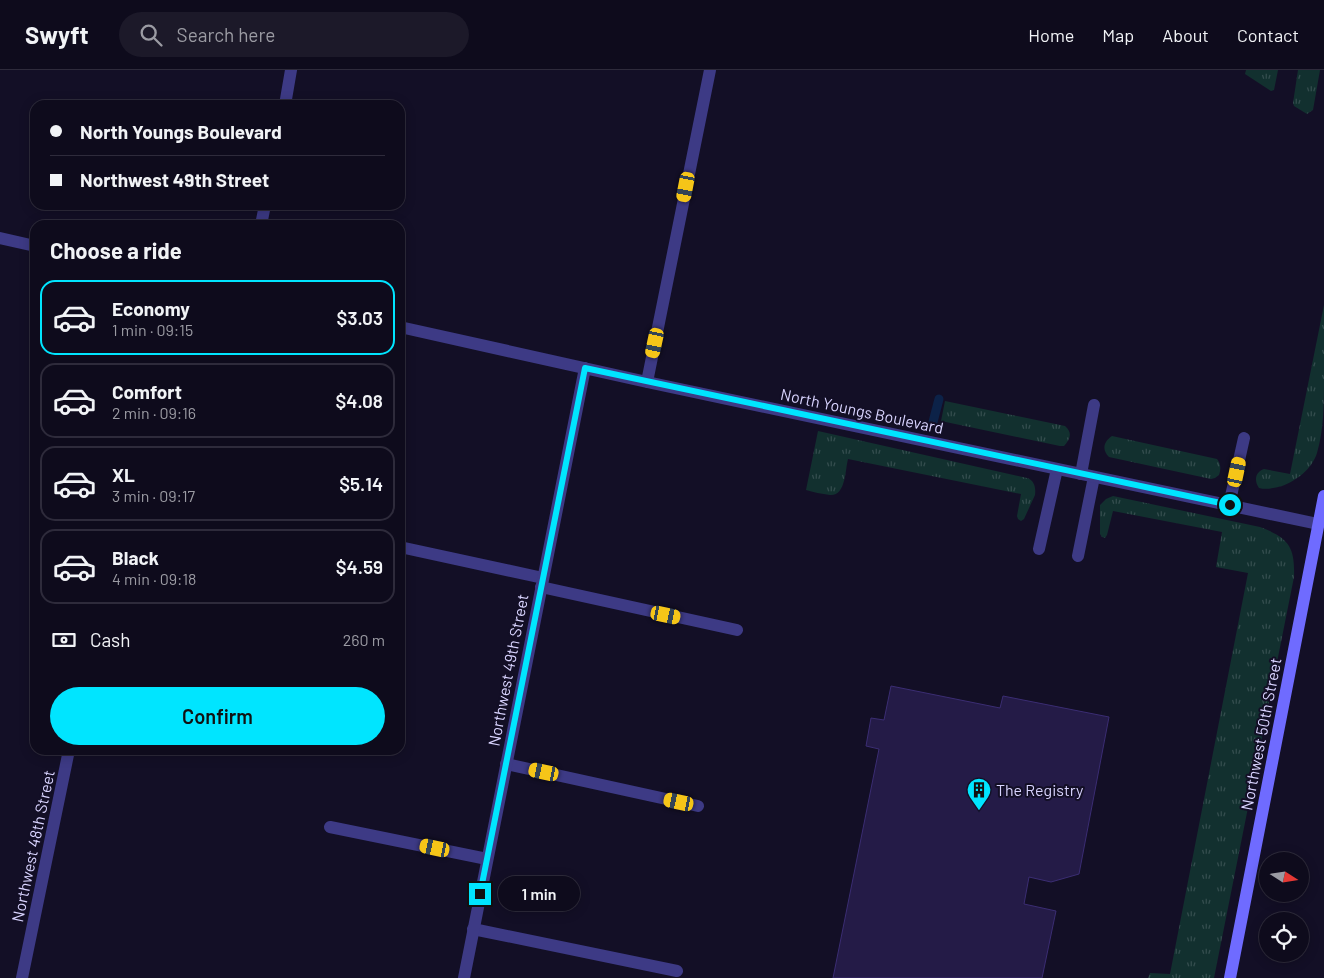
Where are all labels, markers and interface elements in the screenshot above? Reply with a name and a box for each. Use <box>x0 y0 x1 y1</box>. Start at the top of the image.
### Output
search box <box>119 12 469 57</box>
text: Swyft <box>25 20 89 49</box>
icon: search <box>137 21 165 49</box>
text: Search here <box>177 23 275 46</box>
text: Home <box>1028 24 1074 46</box>
text: Map <box>1102 24 1134 46</box>
text: About <box>1162 24 1209 46</box>
text: Contact <box>1237 24 1299 46</box>
text: North Youngs Boulevard <box>80 120 282 143</box>
text: Northwest 49th Street <box>80 168 269 191</box>
car <box>675 171 696 203</box>
text: Choose a ride <box>50 237 182 263</box>
icon: car <box>52 295 97 340</box>
text: Economy <box>112 297 190 320</box>
text: $3.03 <box>337 306 383 329</box>
text: 1 min · 09:15 <box>112 320 193 339</box>
car <box>644 327 665 359</box>
icon: car <box>52 378 97 423</box>
text: Comfort <box>112 380 182 403</box>
street label: North Youngs Boulevard <box>779 384 945 437</box>
text: $4.08 <box>336 389 383 412</box>
text: 2 min · 09:16 <box>112 403 196 422</box>
car <box>1226 456 1247 488</box>
icon: car <box>52 461 97 506</box>
text: XL <box>112 463 135 486</box>
text: $5.14 <box>339 472 383 495</box>
text: 3 min · 09:17 <box>112 486 195 505</box>
route start <box>1219 494 1241 516</box>
icon: car <box>52 544 97 589</box>
text: Black <box>112 546 159 569</box>
text: $4.59 <box>336 555 383 578</box>
text: 4 min · 09:18 <box>112 569 196 588</box>
street label: Northwest 49th Street <box>483 592 532 748</box>
car <box>649 605 682 625</box>
icon: cash <box>50 626 78 654</box>
text: Cash <box>90 628 131 651</box>
text: 260 m <box>343 630 385 649</box>
street label: Northwest 50th Street <box>1236 656 1285 812</box>
button: Confirm <box>50 687 385 745</box>
car <box>527 762 560 782</box>
street label: Northwest 48th Street <box>7 768 58 924</box>
building icon: The Registry <box>966 777 992 811</box>
place label: The Registry <box>996 780 1084 799</box>
car <box>662 792 695 812</box>
car <box>418 838 451 858</box>
north arrow <box>1259 852 1309 902</box>
map controls <box>1259 852 1309 962</box>
callout: 1 min <box>498 876 580 912</box>
route end <box>469 883 491 905</box>
text: 1 min <box>522 884 556 903</box>
button: locate <box>1259 912 1309 962</box>

